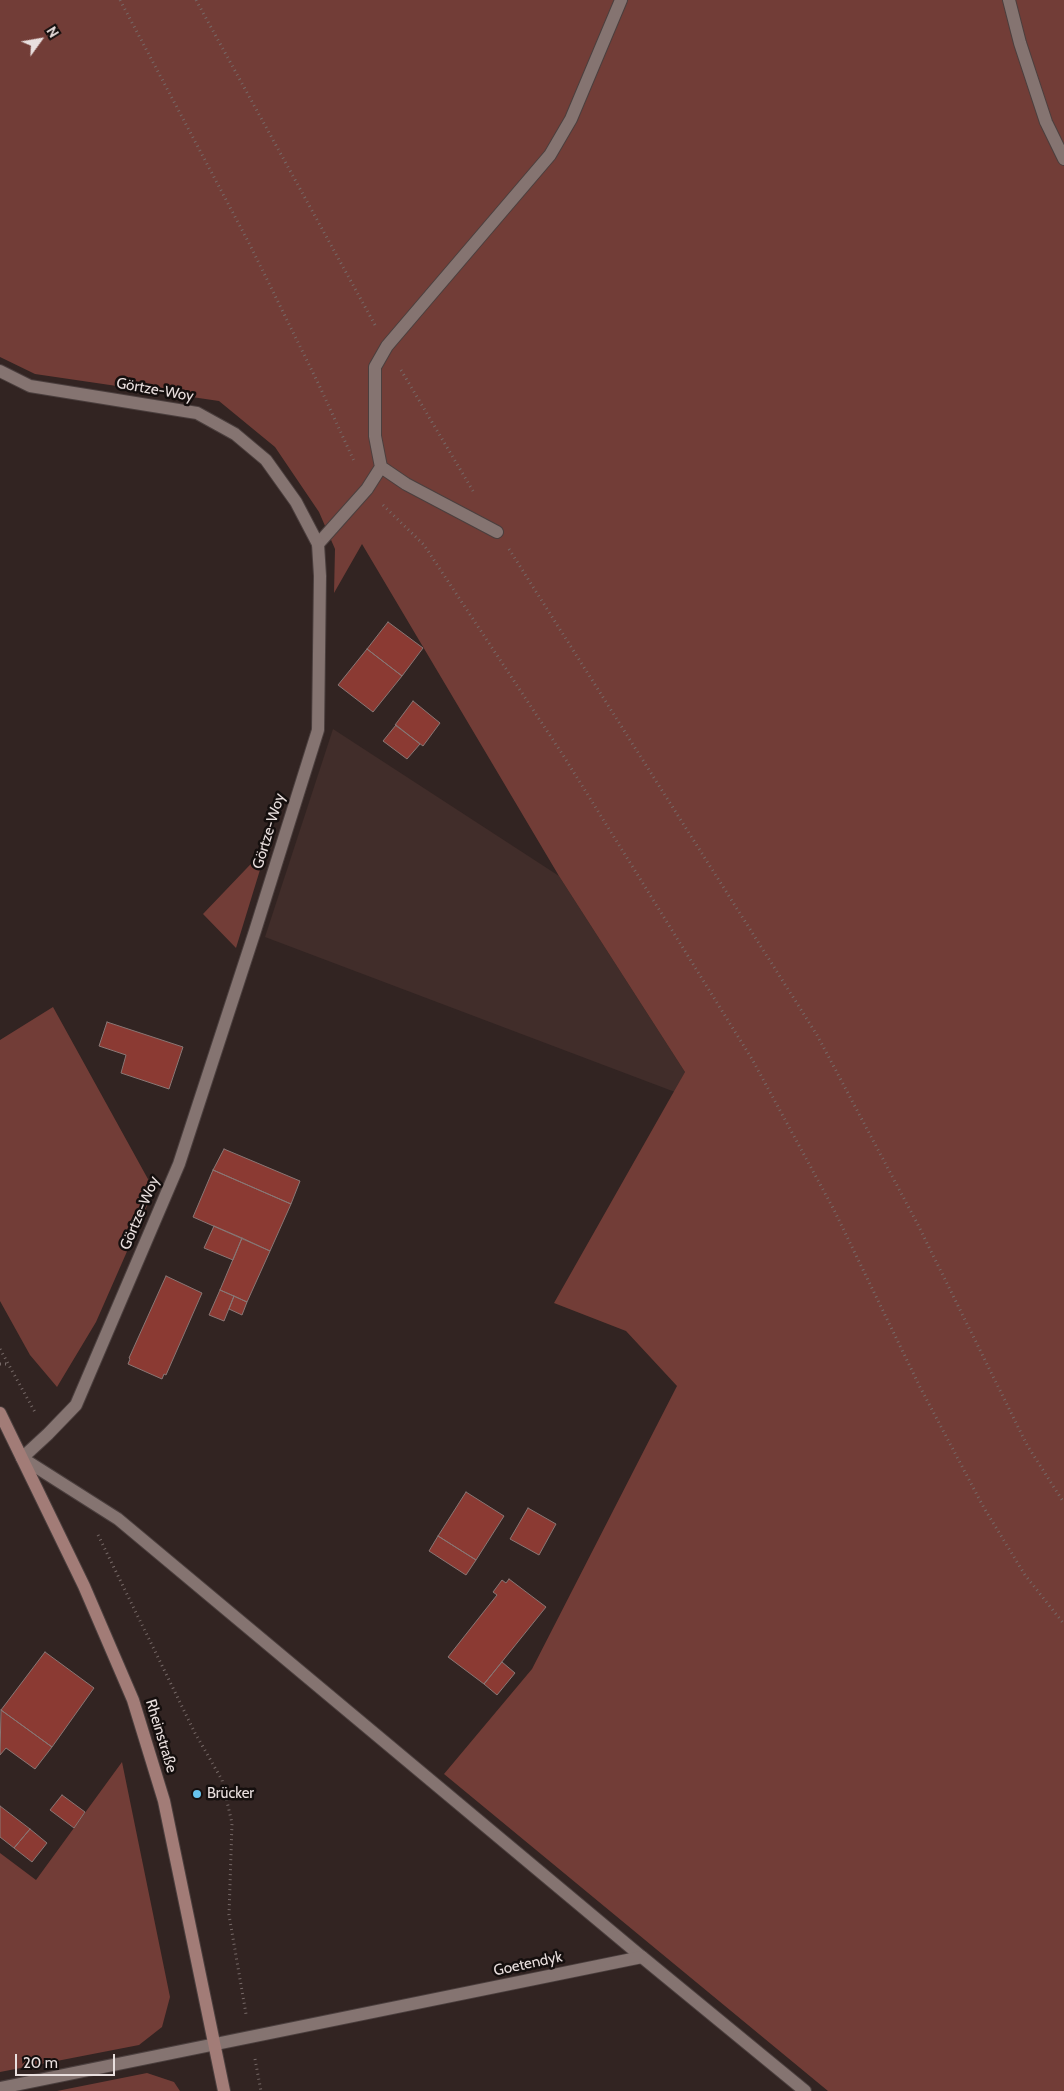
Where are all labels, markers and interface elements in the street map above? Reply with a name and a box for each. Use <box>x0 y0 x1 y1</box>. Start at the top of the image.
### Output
north arrow <box>15 15 65 65</box>
text: N <box>42 23 63 41</box>
street label: Görtze-Woy <box>115 374 195 406</box>
street label: Görtze-Woy <box>249 791 289 871</box>
street label: Görtze-Woy <box>116 1174 164 1252</box>
street label: Rheinstraße <box>141 1697 181 1775</box>
place label: Brücker <box>207 1785 254 1803</box>
marker: Brücker <box>191 1788 203 1800</box>
street label: Goetendyk <box>492 1948 564 1980</box>
scale bar <box>18 2044 118 2076</box>
text: 20 m <box>23 2054 58 2072</box>

